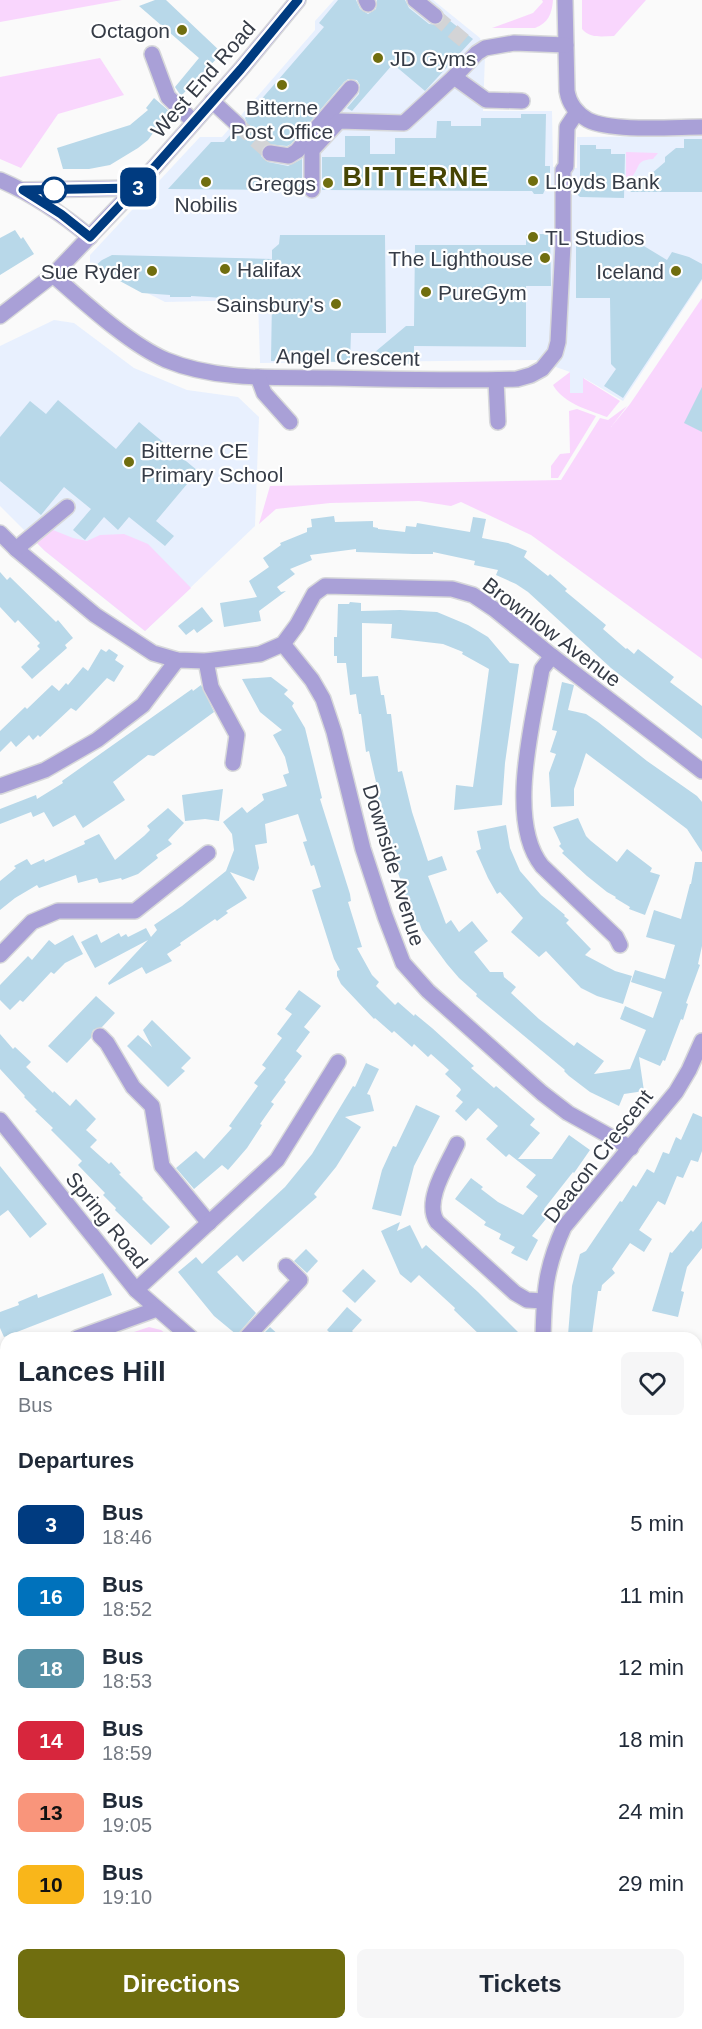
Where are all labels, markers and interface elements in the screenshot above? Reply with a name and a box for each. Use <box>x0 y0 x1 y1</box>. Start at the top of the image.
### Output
street label: West End Road <box>146 16 260 142</box>
place label: Octagon <box>91 19 170 42</box>
marker: Octagon <box>175 23 189 37</box>
place label: JD Gyms <box>390 47 476 70</box>
marker: JD Gyms <box>371 51 385 65</box>
marker: Bitterne Post Office <box>275 78 289 92</box>
place label: Bitterne Post Office <box>231 96 333 143</box>
district label: BITTERNE <box>343 162 490 192</box>
line badge: 3 <box>118 168 158 207</box>
place label: Lloyds Bank <box>545 170 660 193</box>
place label: Greggs <box>247 172 316 195</box>
marker: Lloyds Bank <box>526 174 540 188</box>
marker: Nobilis <box>199 175 213 189</box>
text: 3 <box>132 176 144 199</box>
marker: Greggs <box>321 176 335 190</box>
unlabelled marker <box>41 177 67 203</box>
place label: Nobilis <box>174 193 238 216</box>
place label: TL Studios <box>545 226 645 249</box>
marker: TL Studios <box>526 230 540 244</box>
place label: The Lighthouse <box>388 247 533 270</box>
marker: The Lighthouse <box>538 251 552 265</box>
place label: Halifax <box>237 258 302 281</box>
place label: Sue Ryder <box>41 260 140 283</box>
place label: Iceland <box>596 260 664 283</box>
marker: Halifax <box>218 262 232 276</box>
marker: Sue Ryder <box>145 264 159 278</box>
marker: Iceland <box>669 264 683 278</box>
place label: PureGym <box>438 281 527 304</box>
marker: PureGym <box>419 285 433 299</box>
place label: Sainsbury's <box>216 293 324 316</box>
marker: Sainsbury's <box>329 297 343 311</box>
street label: Angel Crescent <box>276 344 420 370</box>
place label: Bitterne CE Primary School <box>141 439 283 486</box>
marker: Bitterne CE Primary School <box>122 455 136 469</box>
street label: Brownlow Avenue <box>479 573 625 691</box>
street label: Downside Avenue <box>358 781 430 949</box>
street label: Deacon Crescent <box>539 1085 657 1227</box>
street label: Spring Road <box>61 1167 153 1273</box>
button: heart <box>621 1352 684 1415</box>
text: Lances Hill <box>18 1356 166 1387</box>
text: Bus <box>18 1394 52 1416</box>
text: Departures <box>18 1448 134 1473</box>
text: Bus <box>102 1500 144 1525</box>
text: 5 min <box>630 1511 684 1536</box>
text: 3 <box>45 1513 57 1536</box>
text: 18:46 <box>102 1526 152 1548</box>
text: Bus <box>102 1572 144 1597</box>
text: 11 min <box>620 1583 684 1608</box>
text: 16 <box>39 1585 63 1608</box>
text: 18:52 <box>102 1598 152 1620</box>
text: Bus <box>102 1644 144 1669</box>
text: 12 min <box>618 1655 684 1680</box>
text: 18 <box>39 1657 63 1680</box>
text: 18:53 <box>102 1670 152 1692</box>
text: Bus <box>102 1716 144 1741</box>
text: 18 min <box>618 1727 684 1752</box>
text: 14 <box>39 1729 63 1752</box>
text: 18:59 <box>102 1742 152 1764</box>
text: Bus <box>102 1788 144 1813</box>
text: 24 min <box>618 1799 684 1824</box>
text: 13 <box>39 1801 63 1824</box>
text: 19:05 <box>102 1814 152 1836</box>
text: Bus <box>102 1860 144 1885</box>
text: 29 min <box>618 1871 684 1896</box>
text: 10 <box>39 1873 63 1896</box>
text: 19:10 <box>102 1886 152 1908</box>
button: Directions <box>18 1949 345 2018</box>
button: Tickets <box>357 1949 684 2018</box>

